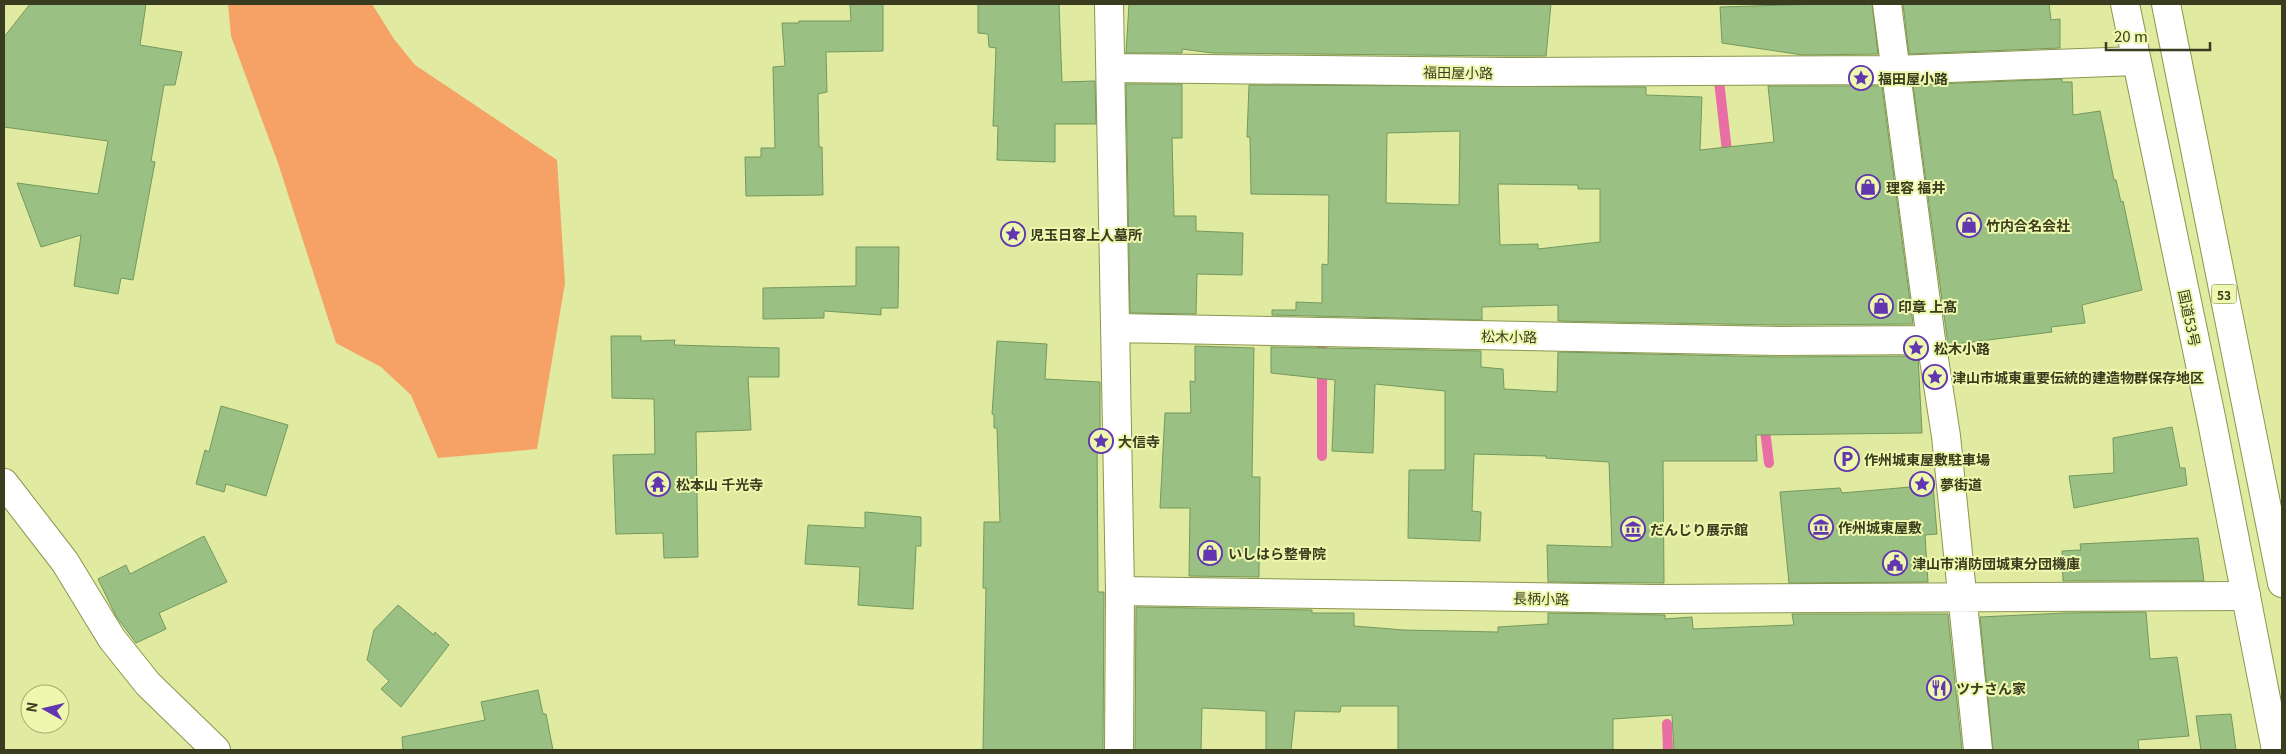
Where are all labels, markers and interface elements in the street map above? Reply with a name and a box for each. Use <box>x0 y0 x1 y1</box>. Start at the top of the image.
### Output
scale bar <box>2106 20 2210 52</box>
text: 20 m <box>2114 25 2148 46</box>
street label: 福田屋小路 <box>1423 61 1493 83</box>
place icon: 福田屋小路 <box>1848 65 1874 91</box>
place label: 福田屋小路 <box>1878 68 1948 88</box>
shop icon: 理容 福井 <box>1855 174 1881 200</box>
place label: 理容 福井 <box>1886 177 1945 197</box>
shop icon: 竹内合名会社 <box>1956 212 1982 238</box>
place label: 竹内合名会社 <box>1986 215 2070 235</box>
place icon: 児玉日容上人墓所 <box>1000 221 1026 247</box>
place label: 児玉日容上人墓所 <box>1030 224 1142 244</box>
road number: 53 <box>2212 284 2236 304</box>
street label: 国道53号 <box>2174 288 2206 348</box>
shop icon: 印章 上髙 <box>1868 293 1894 319</box>
place label: 印章 上髙 <box>1898 296 1957 316</box>
street label: 松木小路 <box>1481 326 1537 346</box>
place icon: 松木小路 <box>1903 335 1929 361</box>
place label: 松木小路 <box>1934 338 1990 358</box>
place icon: 津山市城東重要伝統的建造物群保存地区 <box>1922 364 1948 390</box>
place label: 津山市城東重要伝統的建造物群保存地区 <box>1952 367 2204 387</box>
place icon: 大信寺 <box>1088 428 1114 454</box>
place label: 大信寺 <box>1118 431 1160 451</box>
parking icon: 作州城東屋敷駐車場 <box>1834 446 1860 472</box>
place label: 作州城東屋敷駐車場 <box>1864 449 1990 469</box>
temple icon: 松本山 千光寺 <box>645 471 671 497</box>
place icon: 夢街道 <box>1909 471 1935 497</box>
place label: 松本山 千光寺 <box>676 474 763 494</box>
place label: 夢街道 <box>1940 474 1982 494</box>
museum icon: 作州城東屋敷 <box>1808 514 1834 540</box>
museum icon: だんじり展示館 <box>1620 516 1646 542</box>
place label: 作州城東屋敷 <box>1838 517 1922 537</box>
place label: だんじり展示館 <box>1650 519 1748 539</box>
shop icon: いしはら整骨院 <box>1197 540 1223 566</box>
place label: いしはら整骨院 <box>1228 543 1326 563</box>
public building icon: 津山市消防団城東分団機庫 <box>1882 550 1908 576</box>
place label: 津山市消防団城東分団機庫 <box>1912 553 2080 573</box>
street label: 長柄小路 <box>1513 588 1569 608</box>
restaurant icon: ツナさん家 <box>1926 675 1952 701</box>
place label: ツナさん家 <box>1956 678 2026 698</box>
north arrow <box>20 684 70 734</box>
text: N <box>21 700 42 714</box>

